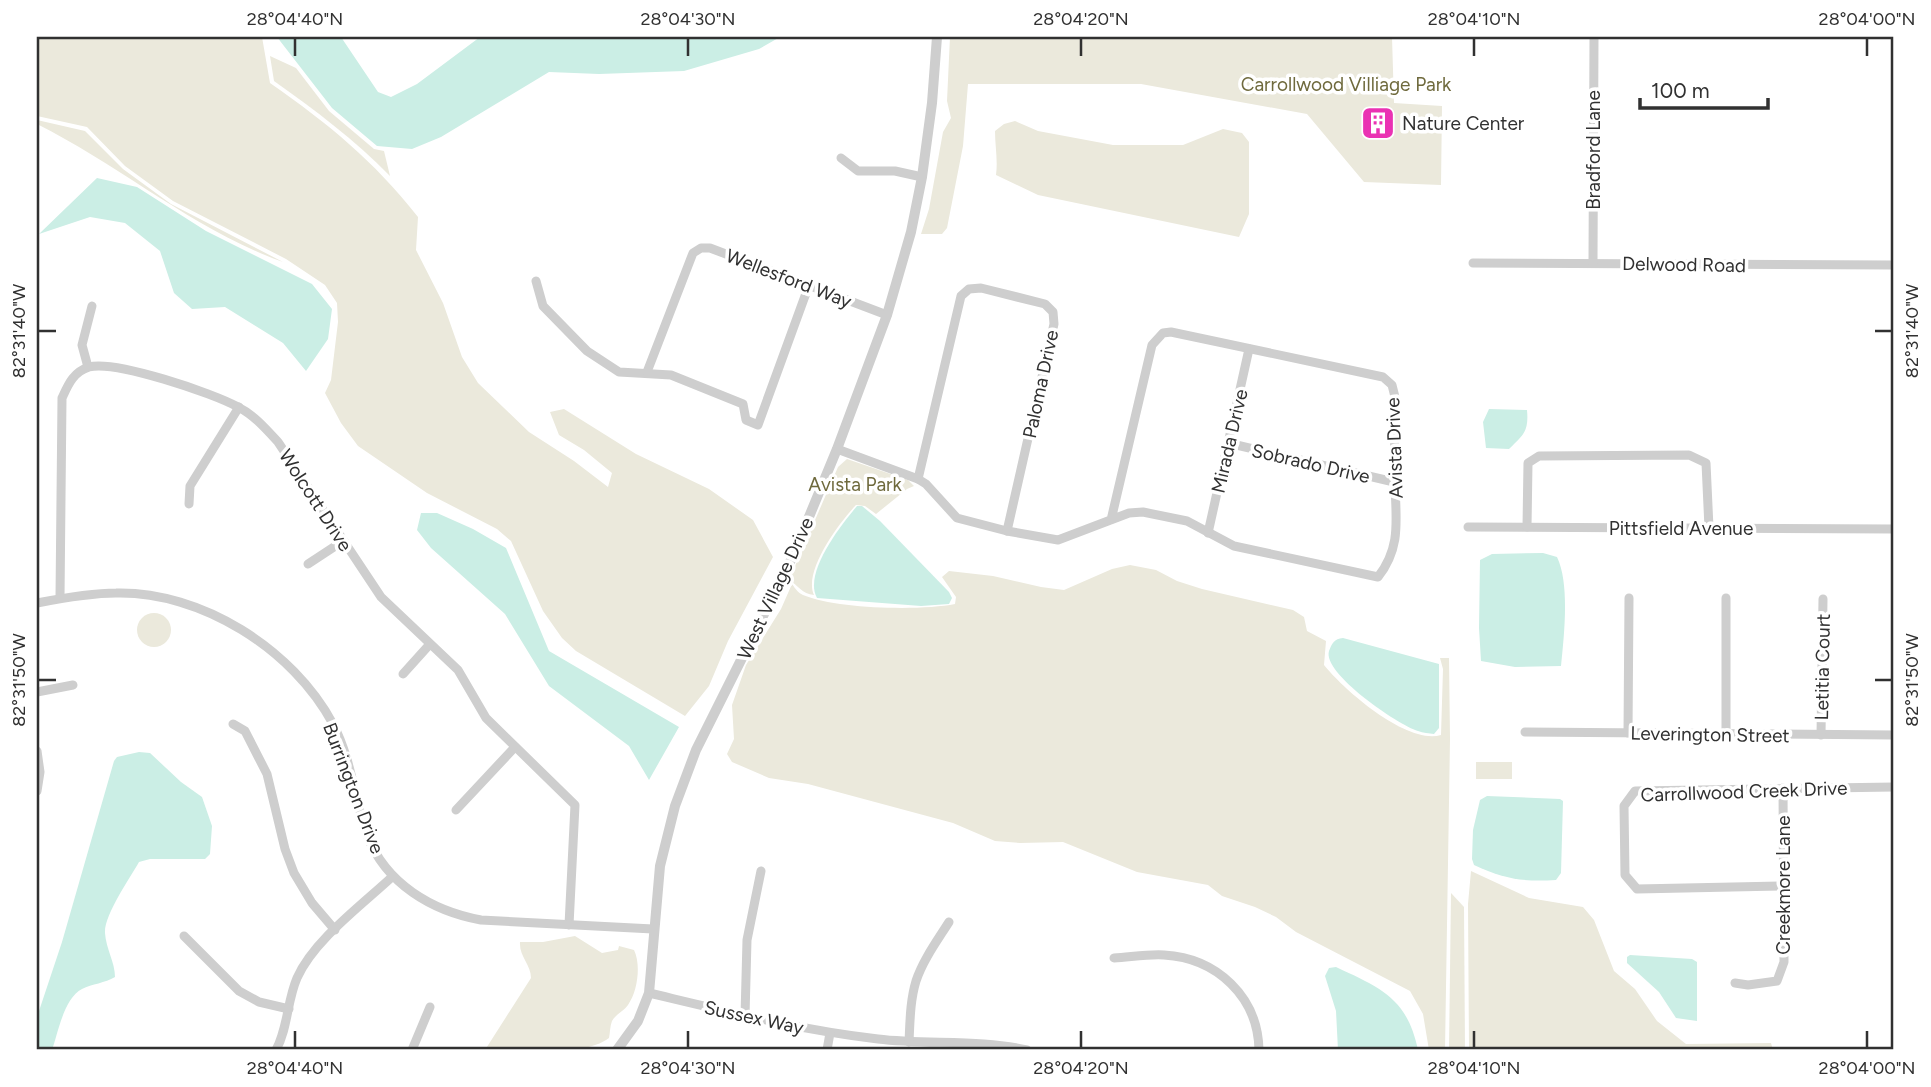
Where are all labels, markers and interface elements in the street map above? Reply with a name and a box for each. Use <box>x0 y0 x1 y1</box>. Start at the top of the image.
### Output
text: 28°04'40"N <box>247 8 343 30</box>
text: 28°04'30"N <box>640 8 736 30</box>
text: 28°04'20"N <box>1033 8 1129 30</box>
text: 28°04'10"N <box>1428 8 1520 30</box>
text: 28°04'00"N <box>1819 8 1915 30</box>
scale bar <box>1640 66 1768 110</box>
park label: Carrollwood Villiage Park <box>1241 73 1452 96</box>
text: 100 m <box>1651 78 1710 103</box>
street label: Bradford Lane <box>1582 90 1605 210</box>
building icon: Nature Center <box>1359 104 1397 142</box>
place label: Nature Center <box>1402 112 1525 135</box>
street label: Wellesford Way <box>723 244 855 313</box>
street label: Delwood Road <box>1622 252 1746 277</box>
text: 82°31'40"W <box>8 283 30 378</box>
text: 82°31'40"W <box>1901 283 1923 378</box>
street label: Paloma Drive <box>1018 328 1063 440</box>
street label: Mirada Drive <box>1206 387 1253 495</box>
street label: Avista Drive <box>1381 397 1408 499</box>
street label: Sobrado Drive <box>1249 439 1372 488</box>
street label: Wolcott Drive <box>274 445 357 556</box>
park label: Avista Park <box>808 473 902 496</box>
street label: West Village Drive <box>732 513 818 663</box>
street label: Pittsfield Avenue <box>1609 517 1753 540</box>
street label: Letitia Court <box>1810 613 1835 721</box>
text: 82°31'50"W <box>8 633 30 727</box>
text: 82°31'50"W <box>1901 633 1923 727</box>
street label: Burrington Drive <box>318 719 389 857</box>
street label: Leverington Street <box>1630 722 1790 747</box>
street label: Carrollwood Creek Drive <box>1640 776 1848 807</box>
street label: Creekmore Lane <box>1772 815 1795 955</box>
street label: Sussex Way <box>702 996 806 1039</box>
text: 28°04'40"N <box>247 1057 343 1079</box>
text: 28°04'30"N <box>640 1057 736 1079</box>
text: 28°04'20"N <box>1033 1057 1129 1079</box>
text: 28°04'10"N <box>1428 1057 1520 1079</box>
text: 28°04'00"N <box>1819 1057 1915 1079</box>

